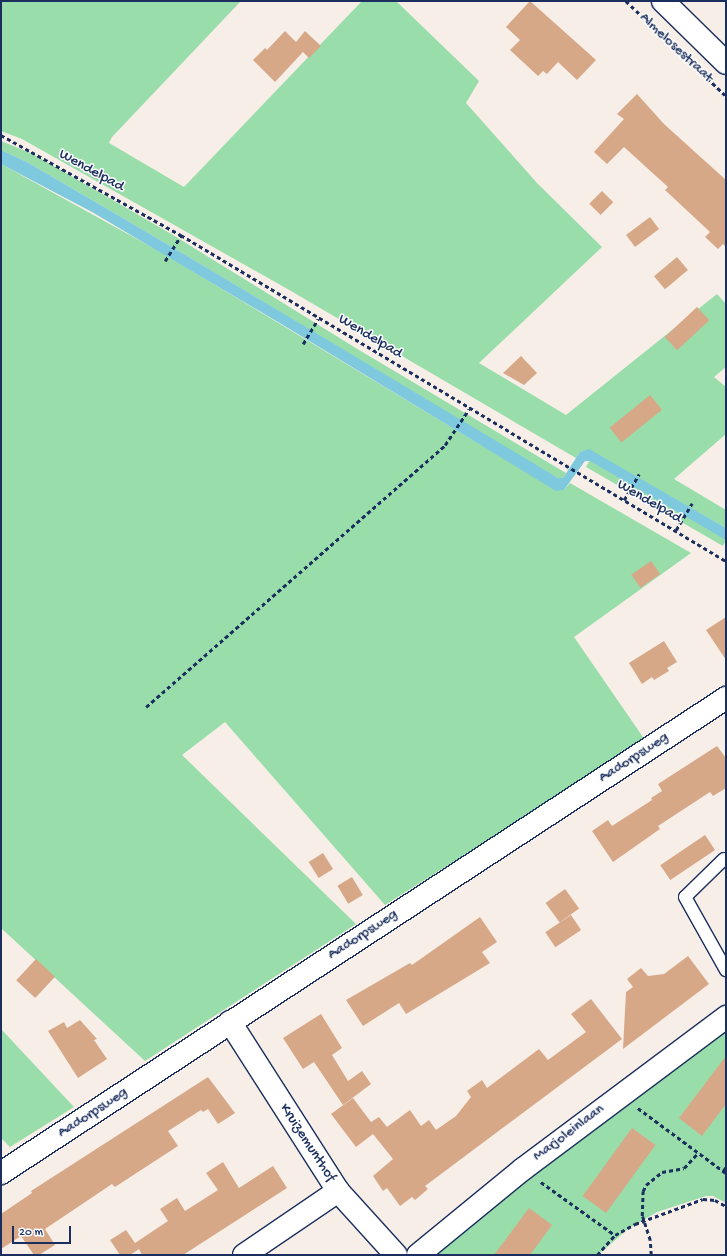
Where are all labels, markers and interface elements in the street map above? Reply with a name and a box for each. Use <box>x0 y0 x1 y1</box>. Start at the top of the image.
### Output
street label: Almelosestraat <box>635 9 717 87</box>
street label: Wendelpad <box>55 146 127 196</box>
street label: Wendelpad <box>335 311 405 363</box>
street label: Wendelpad <box>613 476 685 528</box>
street label: Aadorpsweg <box>596 729 672 787</box>
street label: Aadorpsweg <box>325 906 401 964</box>
street label: Aadorpsweg <box>55 1084 131 1142</box>
street label: Marjoleinlaan <box>530 1100 608 1166</box>
street label: Kruizemunthof <box>275 1101 339 1185</box>
scale bar <box>14 1218 73 1244</box>
text: 20 m <box>19 1226 43 1240</box>

